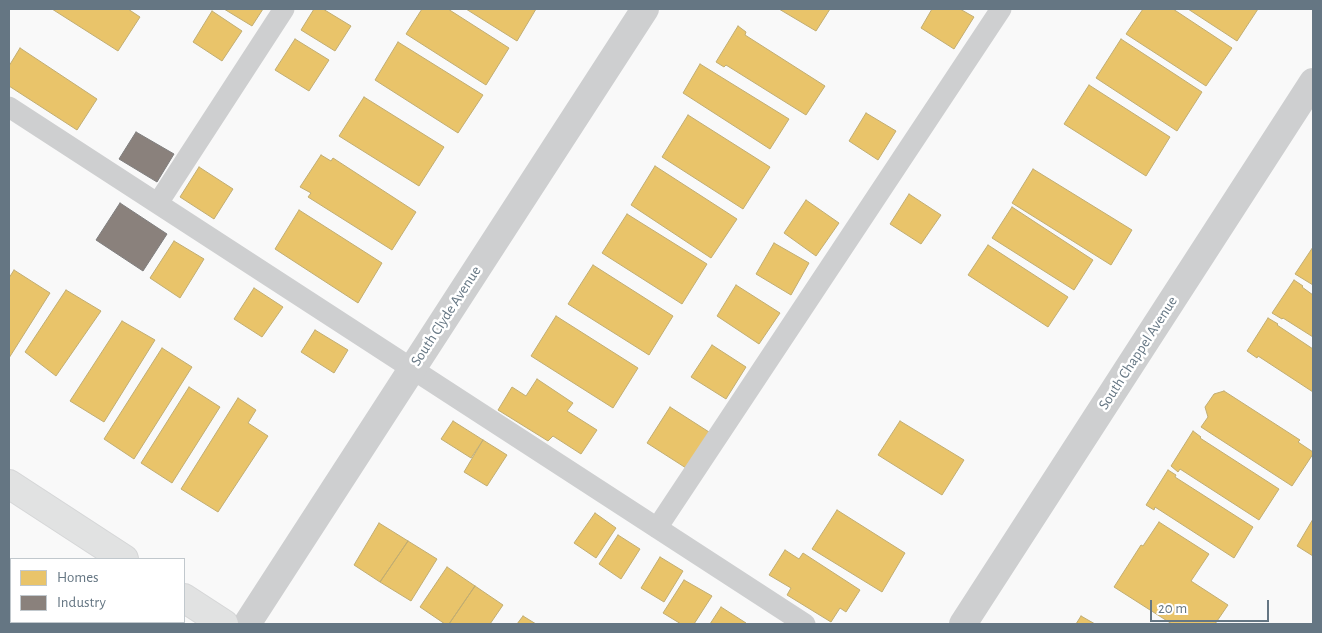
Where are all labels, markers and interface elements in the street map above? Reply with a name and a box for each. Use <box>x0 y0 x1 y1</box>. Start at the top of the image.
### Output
street label: South Clyde Avenue <box>407 263 485 369</box>
street label: South Chappel Avenue <box>1095 293 1181 413</box>
legend <box>10 558 185 623</box>
text: Homes <box>57 570 99 585</box>
scale bar <box>1152 590 1271 622</box>
text: Industry <box>57 595 106 610</box>
text: 20 m <box>1158 601 1187 616</box>

